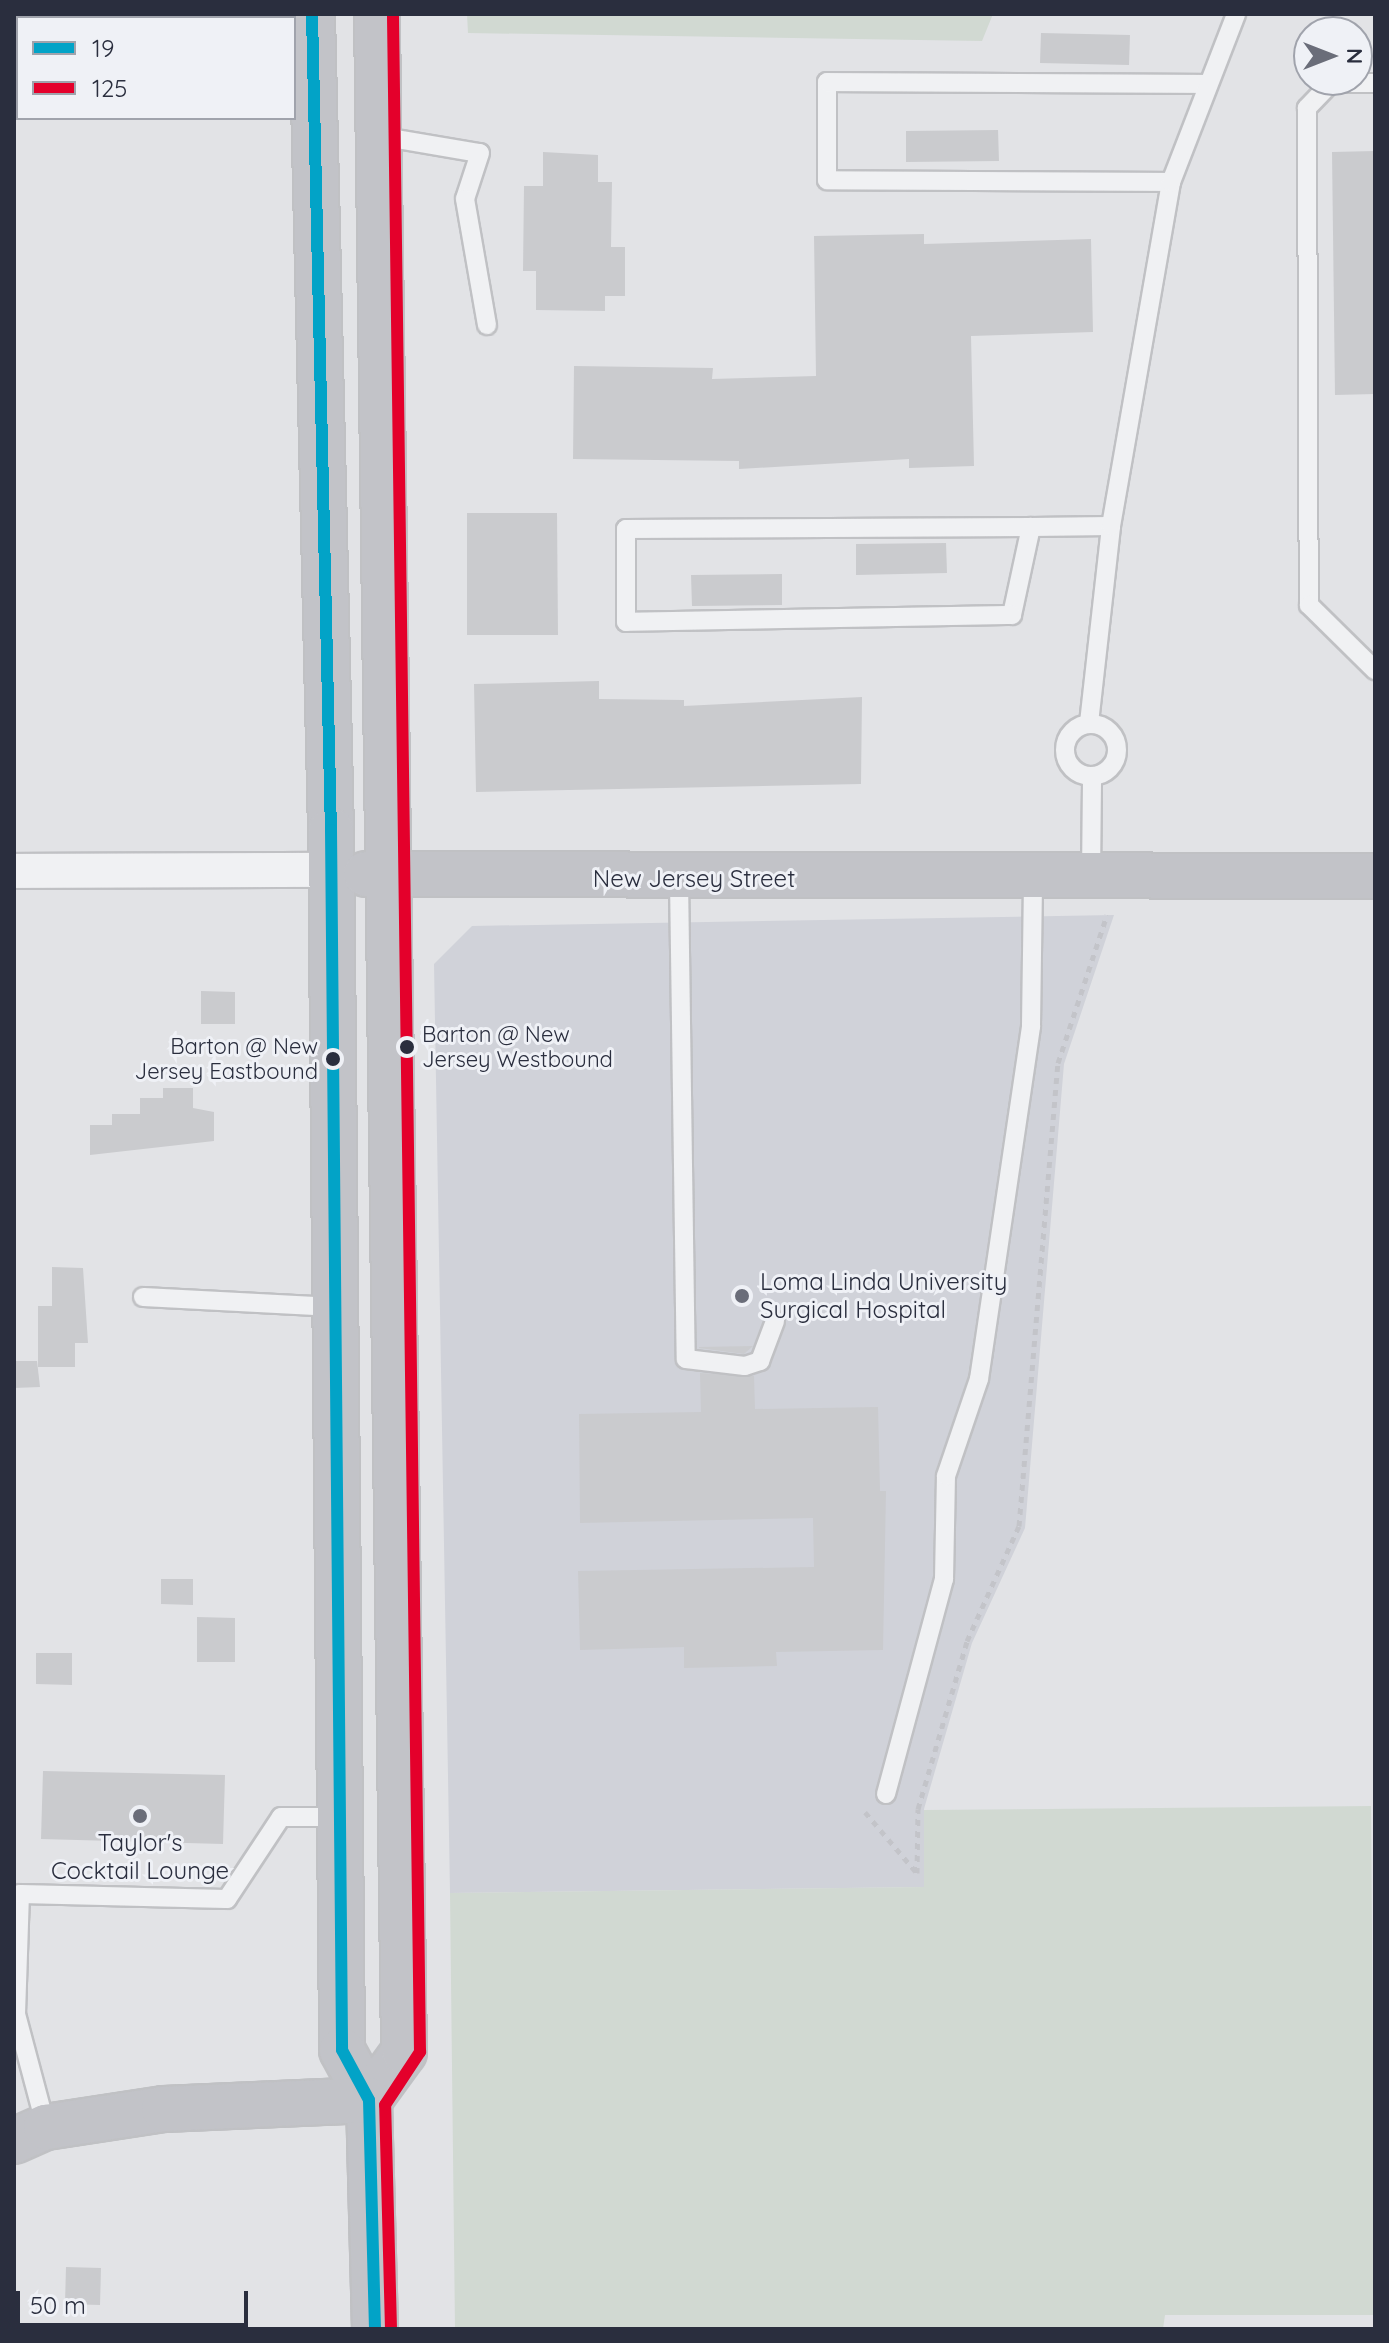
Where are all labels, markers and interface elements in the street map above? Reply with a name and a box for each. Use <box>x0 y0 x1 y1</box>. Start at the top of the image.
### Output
legend <box>16 16 296 120</box>
north arrow <box>1293 16 1373 96</box>
text: 19 <box>92 33 114 63</box>
text: N <box>1341 48 1369 64</box>
text: 125 <box>92 73 127 103</box>
street label: New Jersey Street <box>593 865 795 893</box>
place label: Barton @ New Jersey Westbound <box>422 1021 613 1072</box>
place label: Barton @ New Jersey Eastbound <box>135 1033 318 1084</box>
marker: Barton @ New Jersey Westbound <box>399 1039 415 1055</box>
marker: Barton @ New Jersey Eastbound <box>325 1051 341 1067</box>
place label: Loma Linda University Surgical Hospital <box>760 1268 1007 1324</box>
marker: Loma Linda University Surgical Hospital <box>731 1285 753 1307</box>
marker: Taylor's Cocktail Lounge <box>131 1807 149 1825</box>
place label: Taylor's Cocktail Lounge <box>51 1829 229 1885</box>
scale bar <box>20 2275 252 2325</box>
text: 50 m <box>30 2290 86 2320</box>

